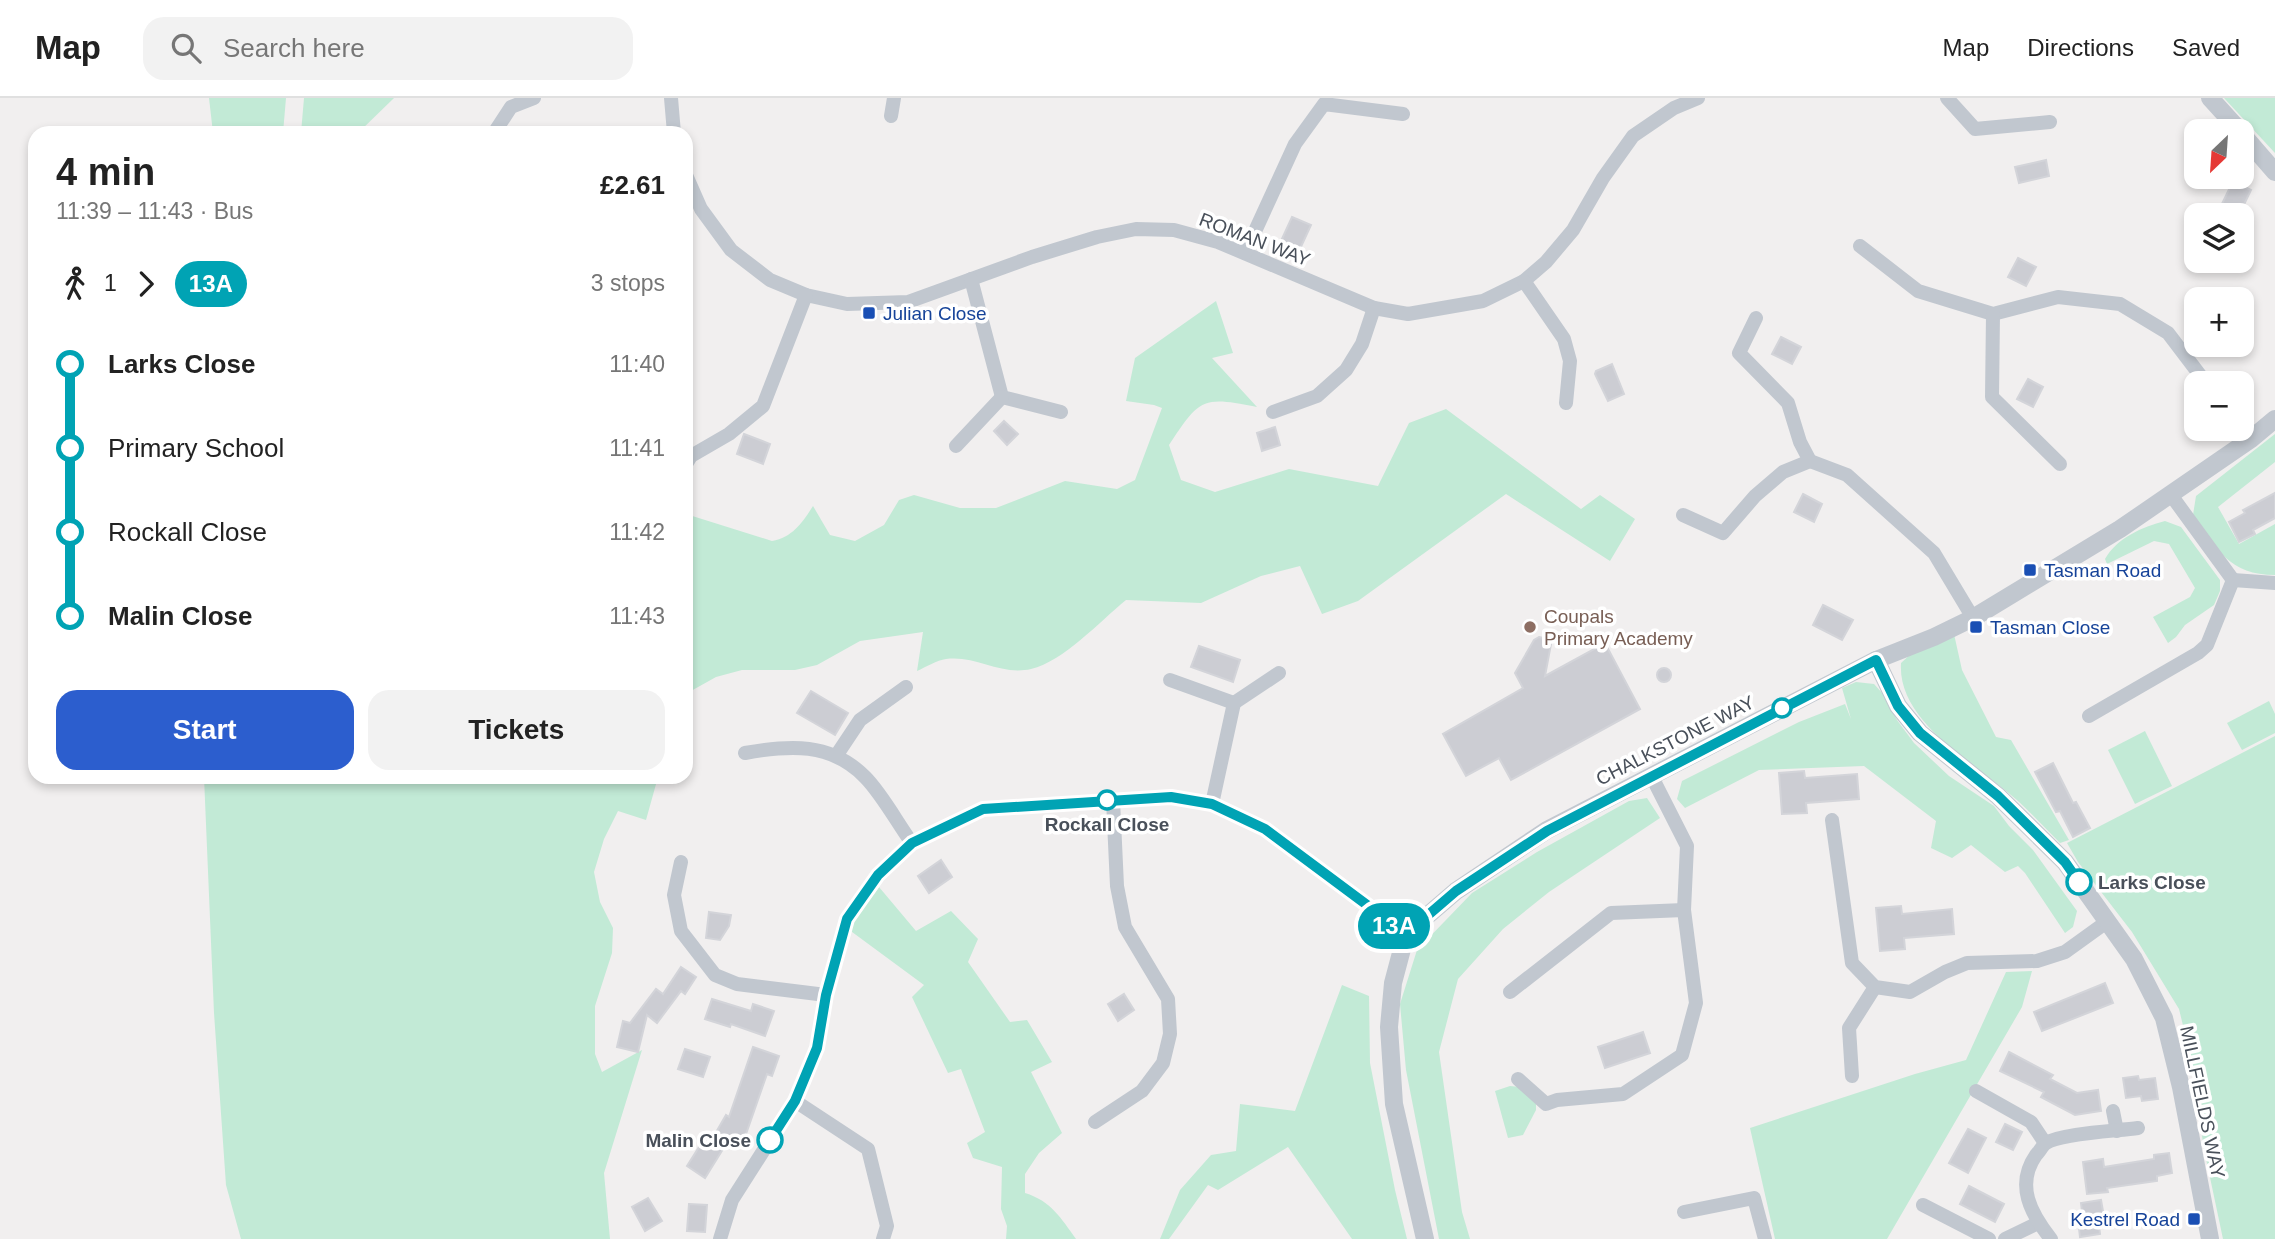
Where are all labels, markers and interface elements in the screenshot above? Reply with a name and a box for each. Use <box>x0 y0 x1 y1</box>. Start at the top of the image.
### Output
search box <box>143 17 633 80</box>
text: Map <box>35 29 101 66</box>
icon: search <box>167 29 205 67</box>
text: Search here <box>223 33 365 63</box>
text: Map <box>1943 34 1989 61</box>
text: Directions <box>2027 34 2134 61</box>
text: Saved <box>2172 34 2240 61</box>
north arrow <box>2184 119 2254 189</box>
map controls <box>2184 119 2254 441</box>
text: 4 min <box>56 151 155 193</box>
text: £2.61 <box>600 170 665 200</box>
text: 11:39 – 11:43 · Bus <box>56 198 253 224</box>
button: layers <box>2184 203 2254 273</box>
street label: ROMAN WAY <box>1196 209 1314 270</box>
icon: walk <box>56 265 94 303</box>
icon: forward <box>127 265 165 303</box>
text: 1 <box>104 270 117 296</box>
text: 13A <box>189 270 233 297</box>
text: 3 stops <box>591 270 665 296</box>
button: + <box>2184 287 2254 357</box>
place label: Julian Close <box>883 303 987 324</box>
marker: Julian Close <box>861 305 877 321</box>
text: Larks Close <box>108 349 255 379</box>
text: 11:40 <box>609 351 665 377</box>
button: − <box>2184 371 2254 441</box>
text: Primary School <box>108 433 284 463</box>
text: 11:41 <box>609 435 665 461</box>
text: Rockall Close <box>108 517 267 547</box>
text: 11:42 <box>609 519 665 545</box>
place label: Tasman Road <box>2044 560 2161 581</box>
marker: Tasman Road <box>2022 562 2038 578</box>
text: Malin Close <box>108 601 252 631</box>
text: 11:43 <box>609 603 665 629</box>
place label: Coupals Primary Academy <box>1544 606 1693 649</box>
place label: Tasman Close <box>1990 617 2110 638</box>
marker: Coupals Primary Academy <box>1522 619 1538 635</box>
marker: Tasman Close <box>1968 619 1984 635</box>
button: Start <box>56 690 354 770</box>
button: Tickets <box>368 690 665 770</box>
street label: CHALKSTONE WAY <box>1593 691 1758 790</box>
unlabelled marker <box>1772 698 1792 718</box>
marker: Rockall Close <box>1097 790 1117 810</box>
place label: Rockall Close <box>1045 814 1169 835</box>
marker: Larks Close <box>2066 869 2092 895</box>
place label: Larks Close <box>2098 872 2206 893</box>
line badge: 13A <box>1354 903 1434 949</box>
text: 13A <box>1372 912 1416 939</box>
street label: MILLFIELDS WAY <box>2176 1024 2229 1181</box>
marker: Malin Close <box>757 1127 783 1153</box>
place label: Malin Close <box>645 1130 751 1151</box>
place label: Kestrel Road <box>2070 1209 2180 1230</box>
marker: Kestrel Road <box>2186 1211 2202 1227</box>

